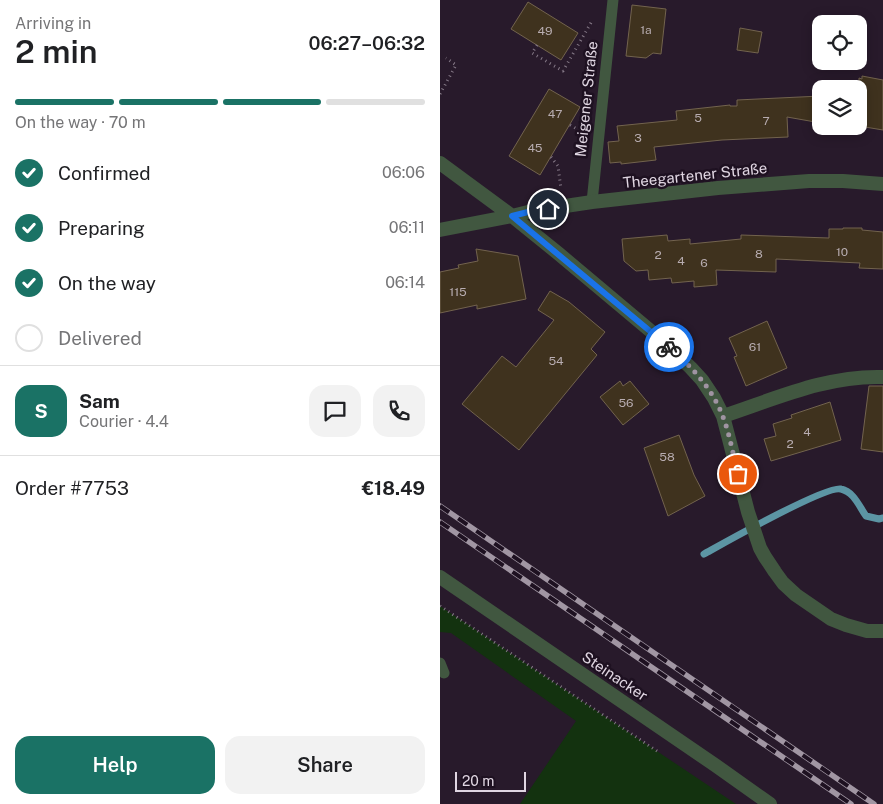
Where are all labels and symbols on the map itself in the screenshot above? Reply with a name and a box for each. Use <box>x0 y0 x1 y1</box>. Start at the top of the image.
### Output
house number: 1a <box>640 23 652 37</box>
house number: 49 <box>537 24 553 38</box>
street label: Meigener Straße <box>571 40 601 158</box>
house number: 47 <box>548 107 562 121</box>
house number: 5 <box>694 111 702 125</box>
house number: 7 <box>762 114 770 128</box>
house number: 3 <box>634 131 642 145</box>
house number: 45 <box>527 141 543 155</box>
street label: Theegartener Straße <box>622 159 768 191</box>
pin <box>527 188 569 230</box>
house number: 10 <box>836 245 848 259</box>
house number: 8 <box>755 247 763 261</box>
house number: 2 <box>654 248 662 262</box>
house number: 4 <box>677 254 685 268</box>
house number: 6 <box>700 256 708 270</box>
house number: 115 <box>449 285 467 299</box>
courier <box>644 322 694 372</box>
house number: 61 <box>749 340 761 354</box>
house number: 54 <box>548 354 564 368</box>
house number: 56 <box>618 396 634 410</box>
house number: 4 <box>803 425 811 439</box>
house number: 2 <box>786 437 794 451</box>
house number: 58 <box>659 450 675 464</box>
pin <box>717 453 759 495</box>
street label: Steinacker <box>579 648 651 704</box>
scale bar <box>455 769 526 792</box>

